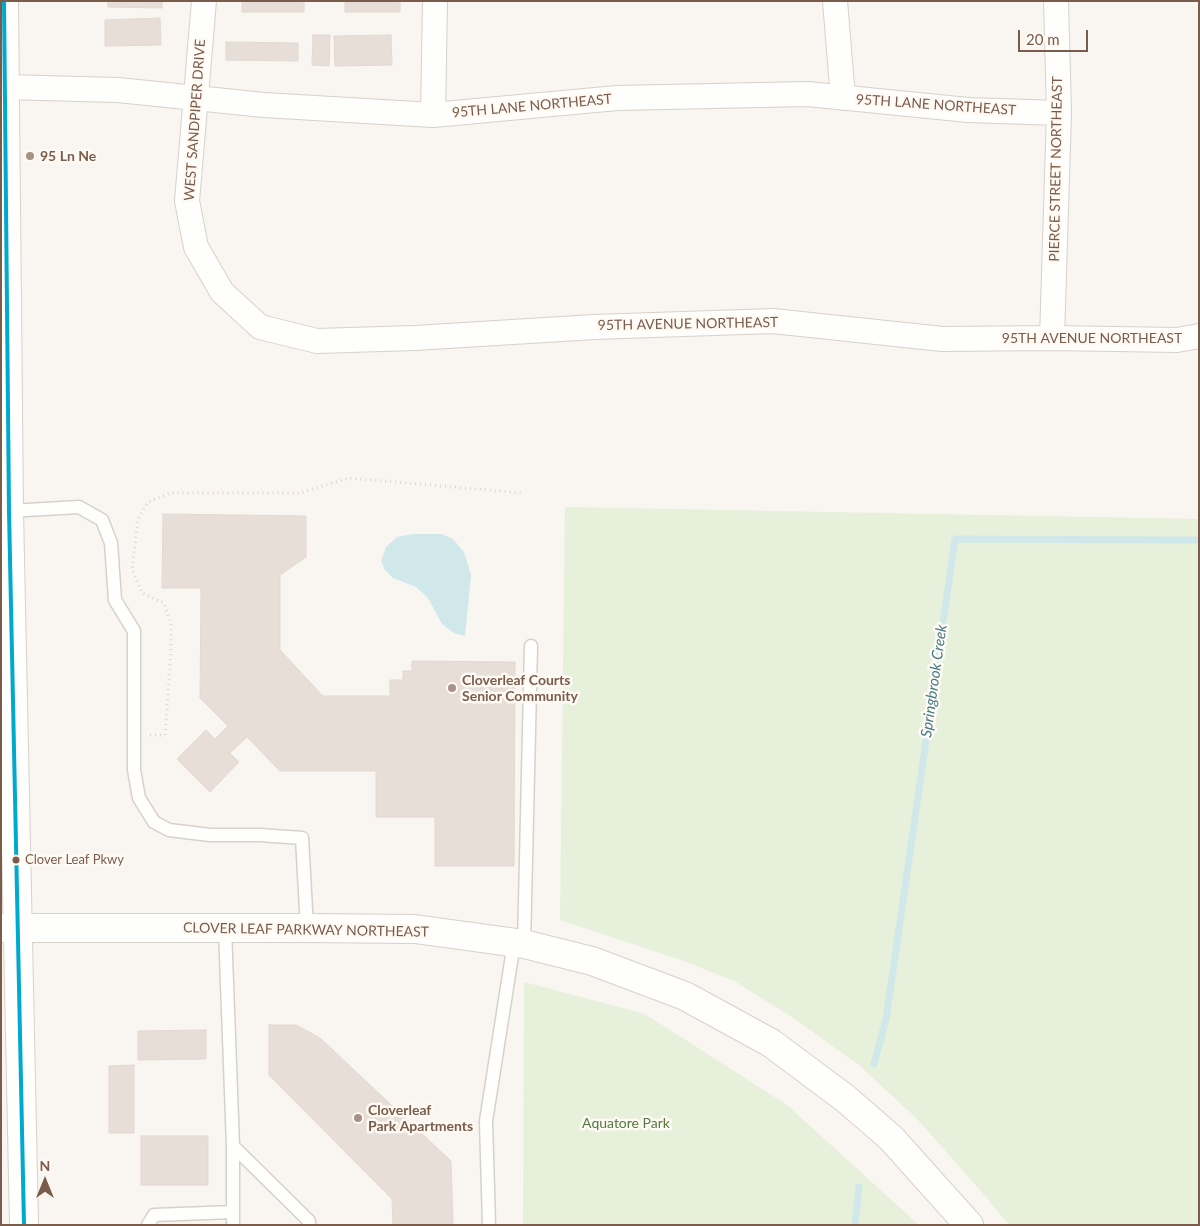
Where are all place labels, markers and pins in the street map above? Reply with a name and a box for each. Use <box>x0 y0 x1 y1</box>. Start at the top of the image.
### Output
place label: 95 Ln Ne <box>40 148 96 164</box>
marker: 95 Ln Ne <box>24 150 36 162</box>
place label: Cloverleaf Courts Senior Community <box>462 672 578 704</box>
marker: Cloverleaf Courts Senior Community <box>446 682 458 694</box>
place label: Clover Leaf Pkwy <box>25 852 124 868</box>
marker: Clover Leaf Pkwy <box>11 855 21 865</box>
place label: Cloverleaf Park Apartments <box>368 1102 473 1134</box>
marker: Cloverleaf Park Apartments <box>352 1112 364 1124</box>

